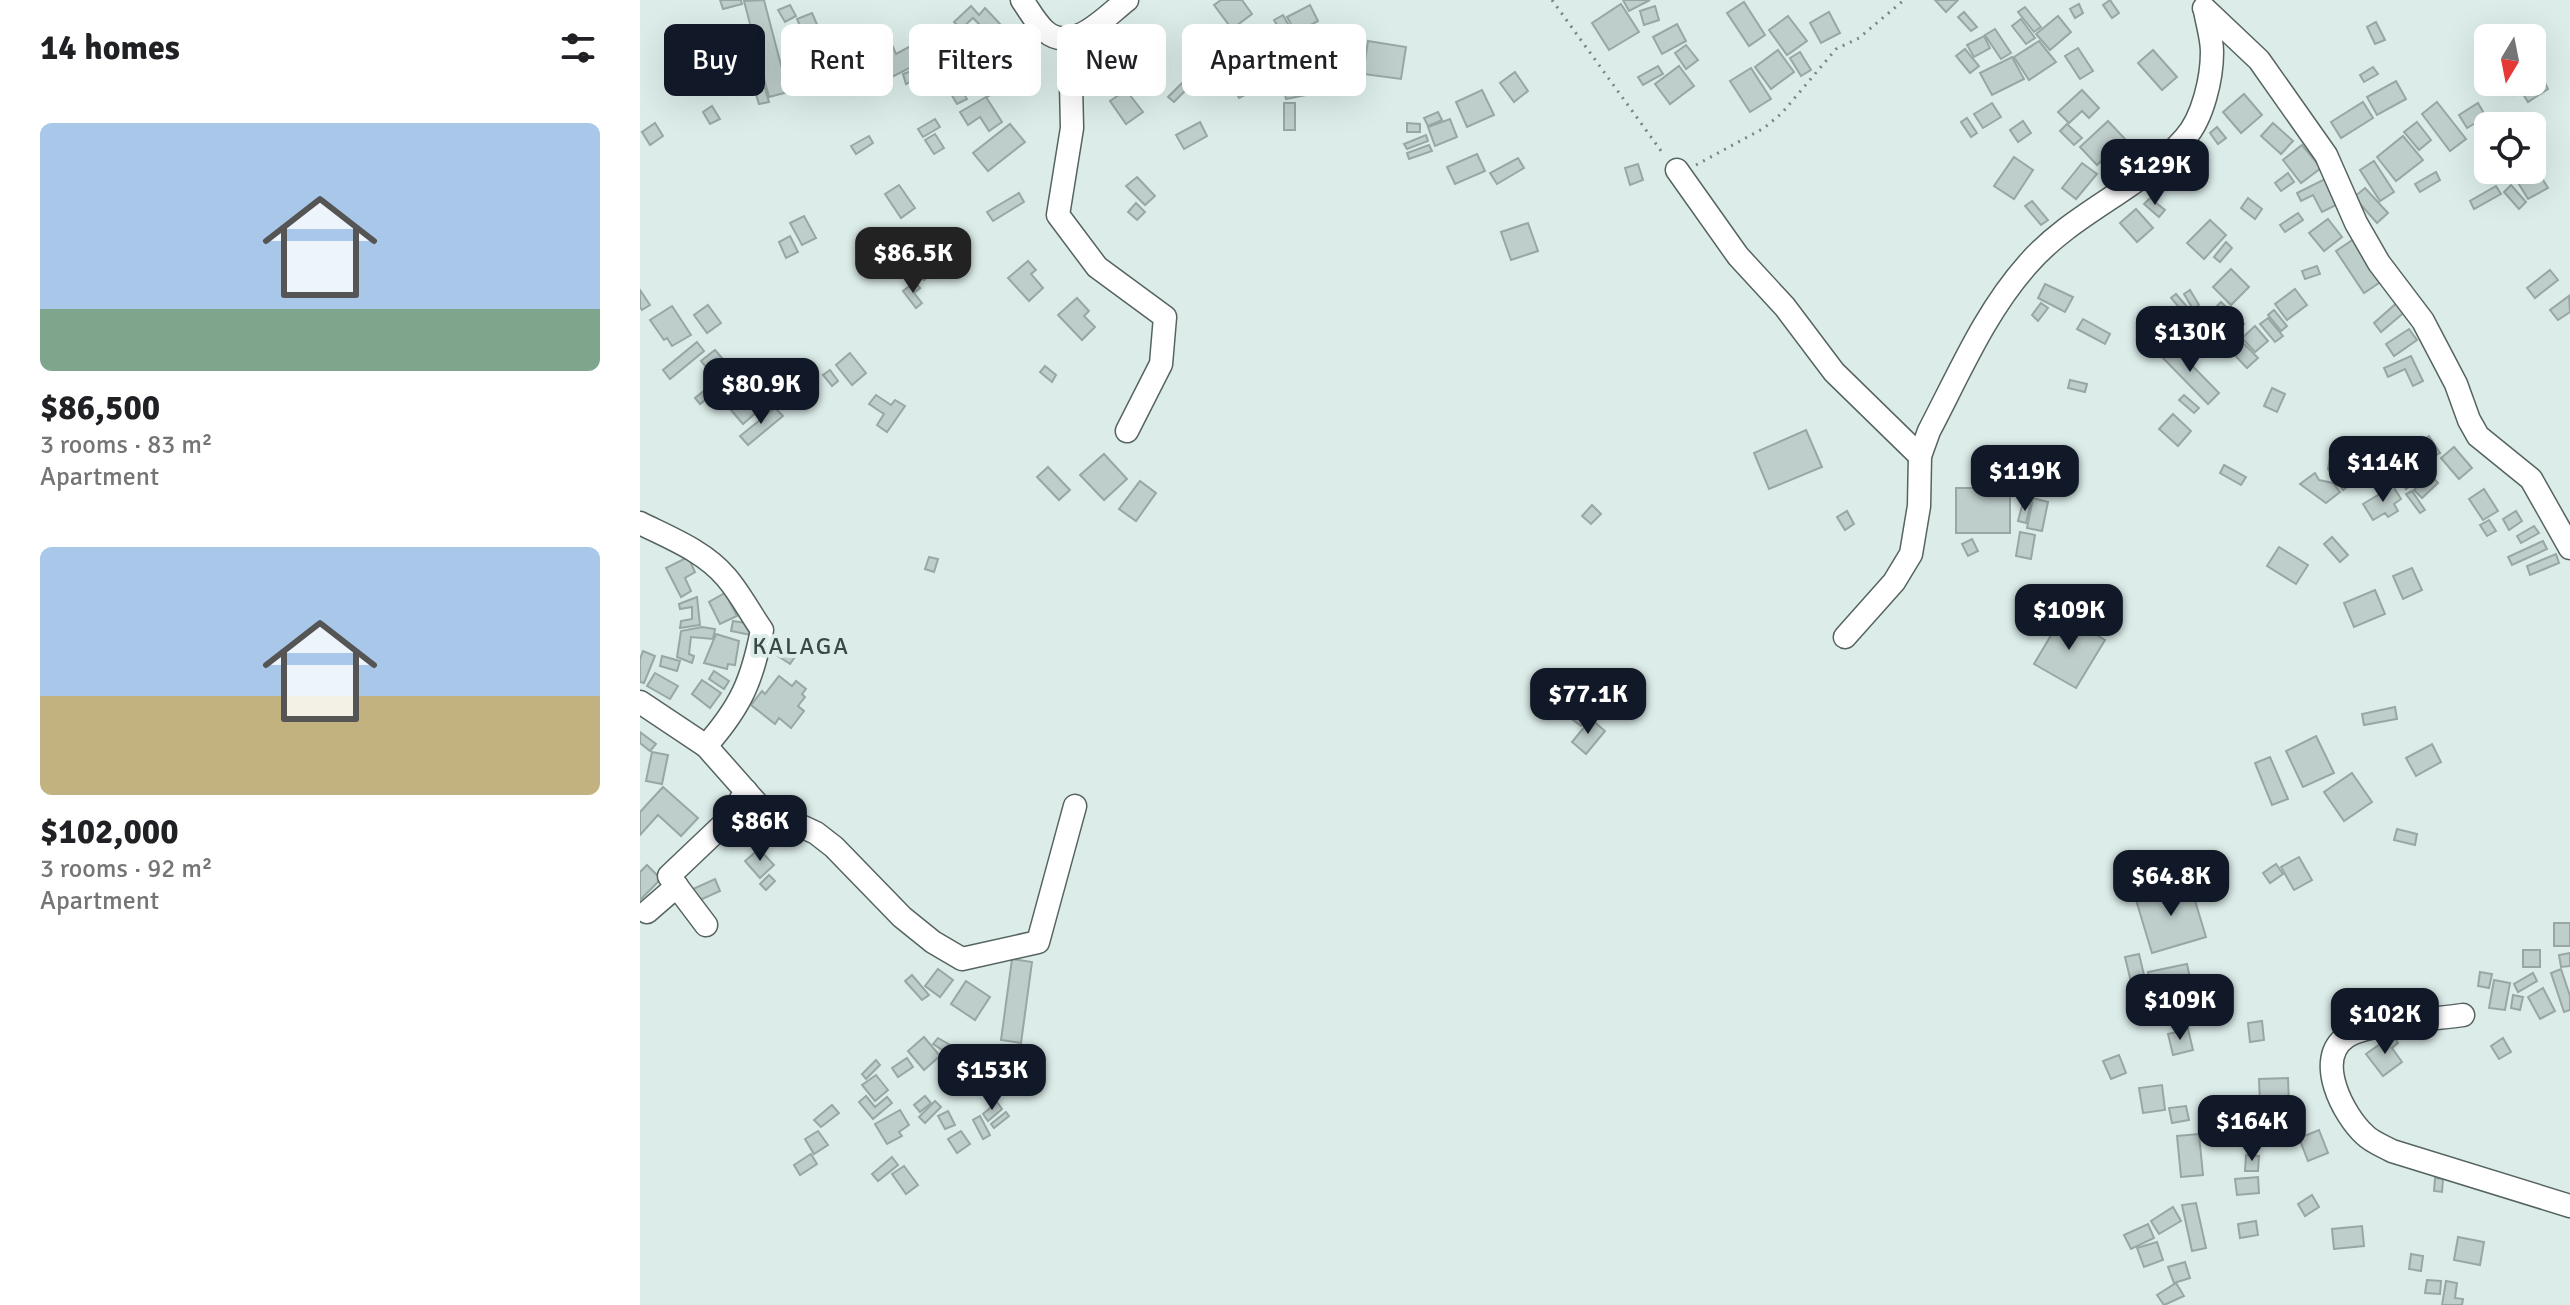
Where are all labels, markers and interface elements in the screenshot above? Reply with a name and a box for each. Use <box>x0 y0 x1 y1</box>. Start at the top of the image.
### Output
chip: Buy <box>664 24 765 96</box>
chip: Rent <box>781 24 893 96</box>
chip: Filters <box>909 24 1041 96</box>
chip: New <box>1057 24 1166 96</box>
chip: Apartment <box>1182 24 1366 96</box>
north arrow <box>2474 24 2546 96</box>
map controls <box>2474 24 2546 184</box>
icon: filters <box>556 26 600 70</box>
text: 14 homes <box>40 27 180 69</box>
button: locate <box>2474 112 2546 184</box>
pin: $129K <box>2099 139 2211 207</box>
text: $129K <box>2119 149 2191 181</box>
icon: home <box>248 175 392 319</box>
pin: $86.5K <box>848 227 978 295</box>
text: $86.5K <box>873 237 953 269</box>
pin: $130K <box>2134 306 2246 374</box>
text: $130K <box>2154 316 2226 348</box>
pin: $80.9K <box>696 358 826 426</box>
text: $80.9K <box>721 368 801 400</box>
text: $86,500 <box>40 387 160 429</box>
text: 3 rooms · 83 m² <box>40 429 213 461</box>
pin: $114K <box>2327 436 2439 504</box>
pin: $119K <box>1969 445 2081 513</box>
text: $114K <box>2347 446 2419 478</box>
text: $119K <box>1989 455 2061 487</box>
text: Apartment <box>40 461 159 493</box>
pin: $109K <box>2013 584 2125 652</box>
text: $109K <box>2033 594 2105 626</box>
icon: home <box>248 599 392 743</box>
district label: KALAGA <box>752 631 850 661</box>
pin: $77.1K <box>1523 668 1653 736</box>
text: $77.1K <box>1548 678 1628 710</box>
pin: $86K <box>713 795 807 863</box>
text: $86K <box>731 805 789 837</box>
text: $102,000 <box>40 811 179 853</box>
pin: $64.8K <box>2106 850 2236 918</box>
text: 3 rooms · 92 m² <box>40 853 213 885</box>
text: $64.8K <box>2131 860 2211 892</box>
text: Apartment <box>40 885 159 917</box>
pin: $109K <box>2124 974 2236 1042</box>
text: $109K <box>2144 984 2216 1016</box>
pin: $102K <box>2329 988 2441 1056</box>
text: $102K <box>2349 998 2421 1030</box>
pin: $153K <box>936 1044 1048 1112</box>
text: $153K <box>956 1054 1028 1086</box>
pin: $164K <box>2196 1095 2308 1163</box>
text: $164K <box>2216 1105 2288 1137</box>

